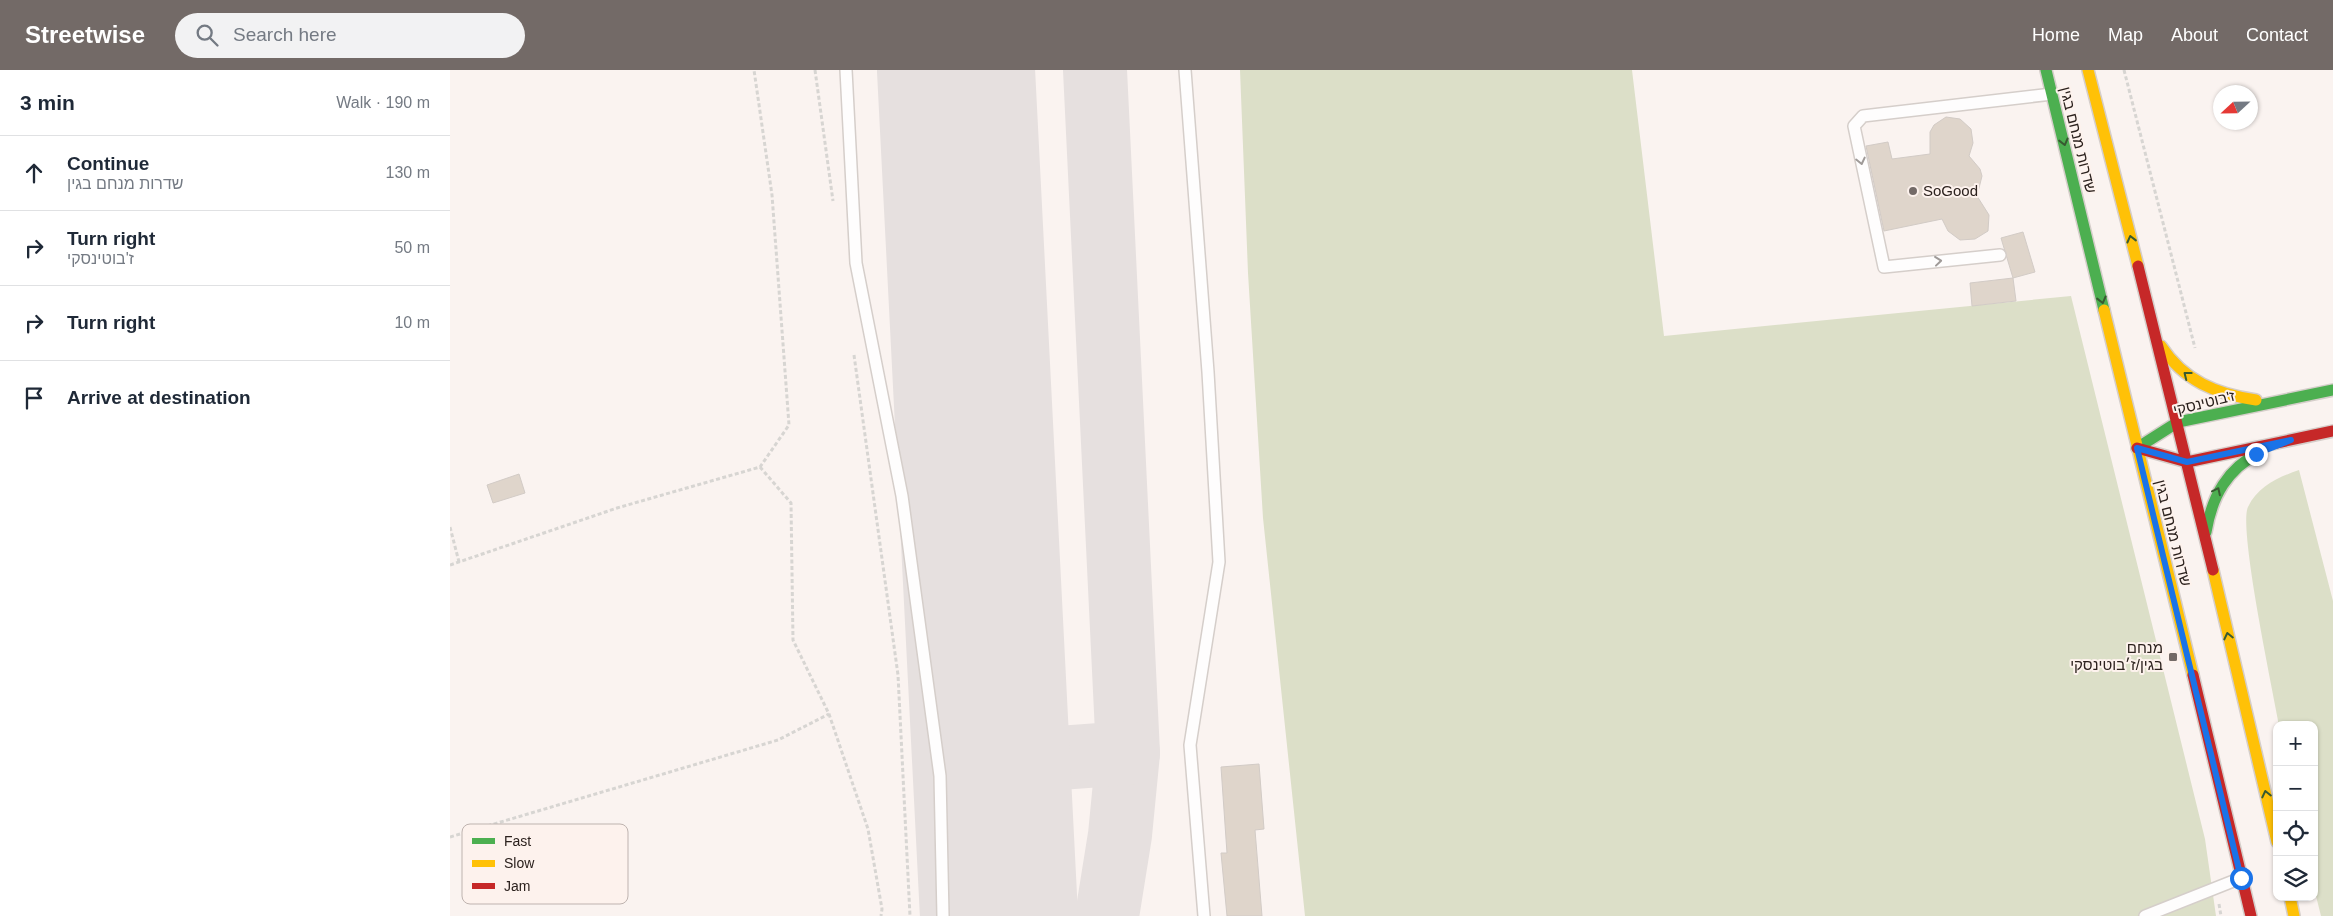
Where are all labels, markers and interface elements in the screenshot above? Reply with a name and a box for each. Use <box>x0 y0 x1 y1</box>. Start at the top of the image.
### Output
search box <box>175 13 525 58</box>
text: Streetwise <box>25 21 145 48</box>
icon: search <box>193 21 221 49</box>
text: Search here <box>233 24 337 45</box>
text: Home <box>2032 25 2080 45</box>
text: Map <box>2108 25 2143 45</box>
text: About <box>2171 25 2218 45</box>
text: Contact <box>2246 25 2308 45</box>
street label: שדרות מנחם בגין <box>2057 85 2100 195</box>
north arrow <box>2213 85 2258 130</box>
text: 3 min <box>20 91 75 114</box>
text: Walk · 190 m <box>336 94 430 111</box>
one-way arrow <box>2058 137 2069 146</box>
text: Continue <box>67 153 149 174</box>
one-way arrow <box>1855 156 1866 165</box>
icon: ahead <box>20 159 48 187</box>
text: 130 m <box>386 164 430 181</box>
text: שדרות מנחם בגין <box>67 175 183 192</box>
place label: SoGood <box>1923 182 1978 199</box>
marker: SoGood <box>1907 185 1919 197</box>
text: Turn right <box>67 228 155 249</box>
icon: right <box>20 234 48 262</box>
one-way arrow <box>2126 235 2137 244</box>
text: 50 m <box>394 239 430 256</box>
text: ז'בוטינסקי <box>67 250 134 267</box>
one-way arrow <box>1934 256 1942 267</box>
one-way arrow <box>2096 295 2106 303</box>
icon: right <box>20 309 48 337</box>
text: Turn right <box>67 312 155 333</box>
text: 10 m <box>394 314 430 331</box>
one-way arrow <box>2184 373 2193 381</box>
icon: arrive <box>20 384 48 412</box>
text: Arrive at destination <box>67 387 251 408</box>
street label: ז'בוטינסקי <box>2171 387 2236 418</box>
route end <box>2245 443 2268 466</box>
street label: שדרות מנחם בגין <box>2152 478 2195 588</box>
one-way arrow <box>2211 487 2221 496</box>
one-way arrow <box>2223 631 2234 640</box>
place label: מנחם בגין/ז׳בוטינסקי <box>2070 639 2163 673</box>
marker: מנחם בגין/ז׳בוטינסקי <box>2167 651 2179 663</box>
map controls <box>2273 721 2318 901</box>
button: + <box>2273 721 2318 766</box>
button: − <box>2273 766 2318 811</box>
one-way arrow <box>2261 790 2272 799</box>
button: locate <box>2273 811 2318 856</box>
legend <box>462 824 628 904</box>
text: Fast <box>504 833 531 849</box>
text: Slow <box>504 855 535 871</box>
button: layers <box>2273 856 2318 901</box>
route start <box>2230 867 2253 890</box>
text: Jam <box>504 878 530 894</box>

